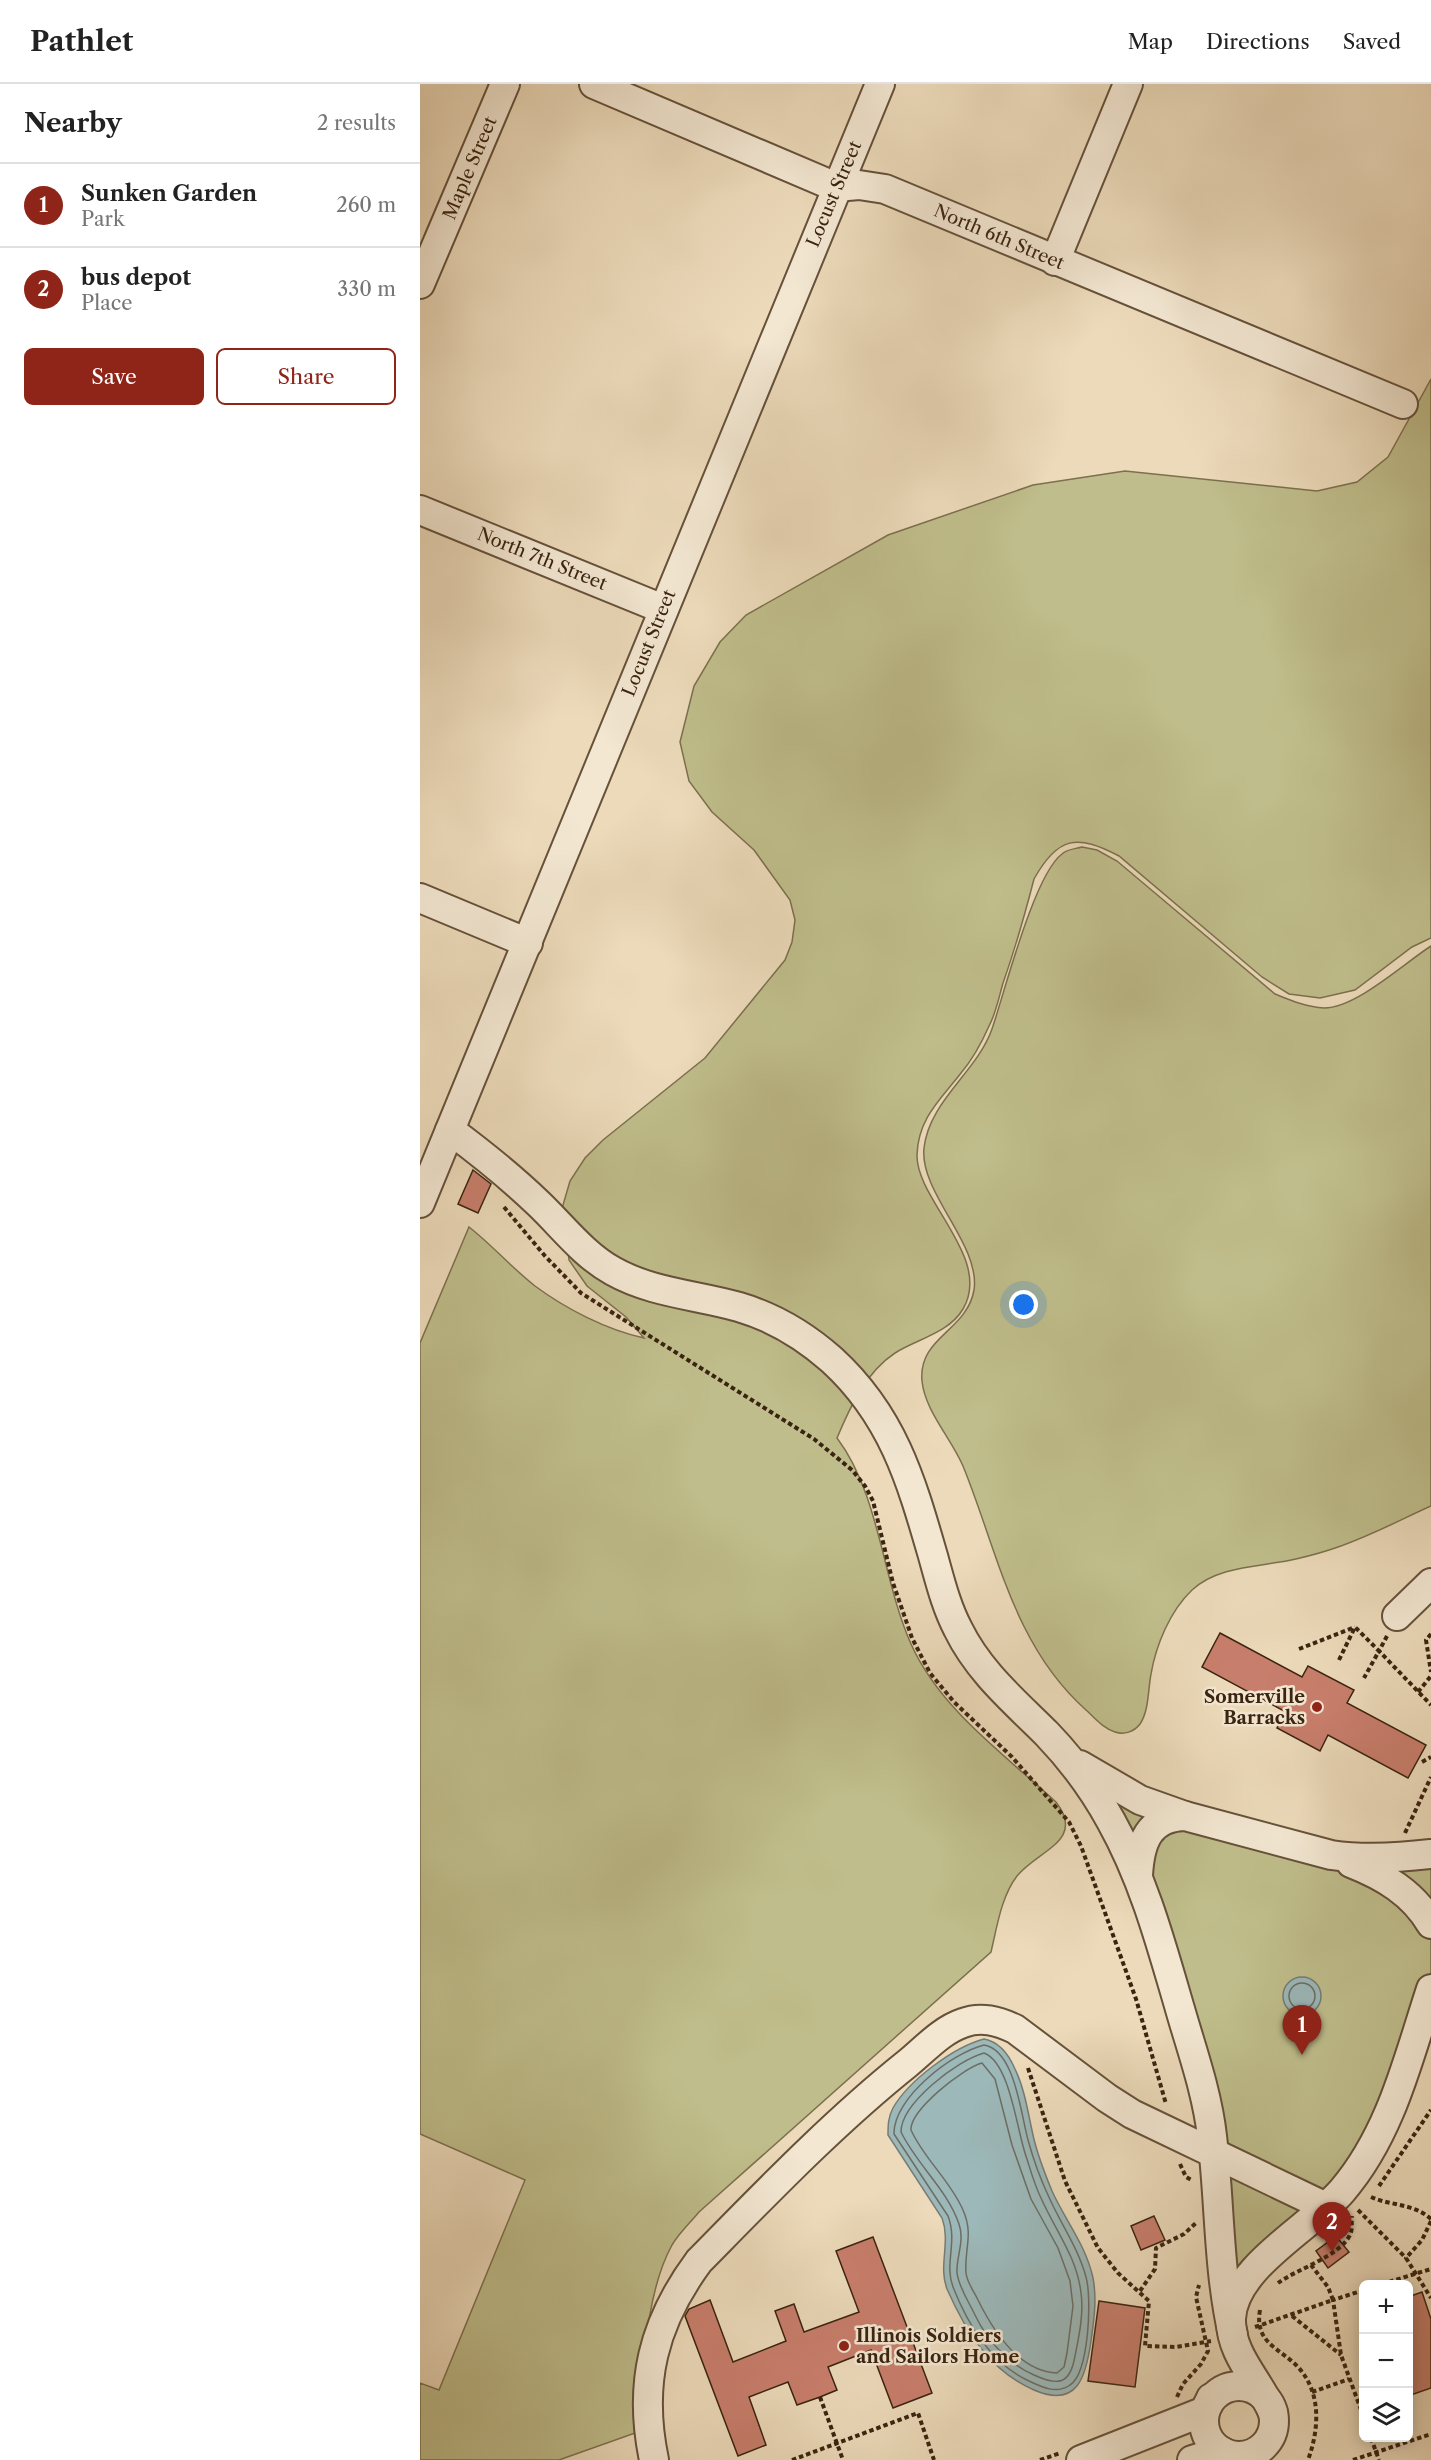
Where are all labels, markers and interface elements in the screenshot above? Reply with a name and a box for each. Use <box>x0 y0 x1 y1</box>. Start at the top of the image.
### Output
text: Pathlet <box>30 24 133 58</box>
text: Map <box>1128 29 1173 54</box>
text: Directions <box>1206 29 1310 54</box>
text: Saved <box>1343 29 1401 54</box>
text: Nearby <box>24 107 122 139</box>
text: 2 results <box>317 111 396 135</box>
street label: Maple Street <box>438 113 502 223</box>
street label: Locust Street <box>802 137 866 250</box>
text: Sunken Garden <box>81 180 257 207</box>
text: 1 <box>39 193 48 217</box>
text: 260 m <box>336 193 396 217</box>
street label: North 6th Street <box>931 200 1068 275</box>
text: Park <box>81 207 124 231</box>
text: bus depot <box>81 264 191 291</box>
text: 2 <box>38 277 49 301</box>
text: 330 m <box>337 277 396 301</box>
text: Place <box>81 291 132 315</box>
button: Save <box>24 348 204 405</box>
button: Share <box>216 348 396 405</box>
street label: North 7th Street <box>474 523 611 595</box>
street label: Locust Street <box>618 586 681 700</box>
your location <box>1009 1290 1038 1319</box>
place label: Somerville Barracks <box>1204 1686 1305 1729</box>
marker: Somerville Barracks <box>1310 1700 1324 1714</box>
pin: 1 <box>1282 2006 1322 2055</box>
pin: 2 <box>1312 2202 1352 2252</box>
map controls <box>1359 2280 1413 2442</box>
button: + <box>1359 2280 1413 2334</box>
place label: Illinois Soldiers and Sailors Home <box>856 2325 1019 2368</box>
button: − <box>1359 2334 1413 2388</box>
marker: Illinois Soldiers and Sailors Home <box>837 2339 851 2353</box>
button: layers <box>1359 2388 1413 2442</box>

